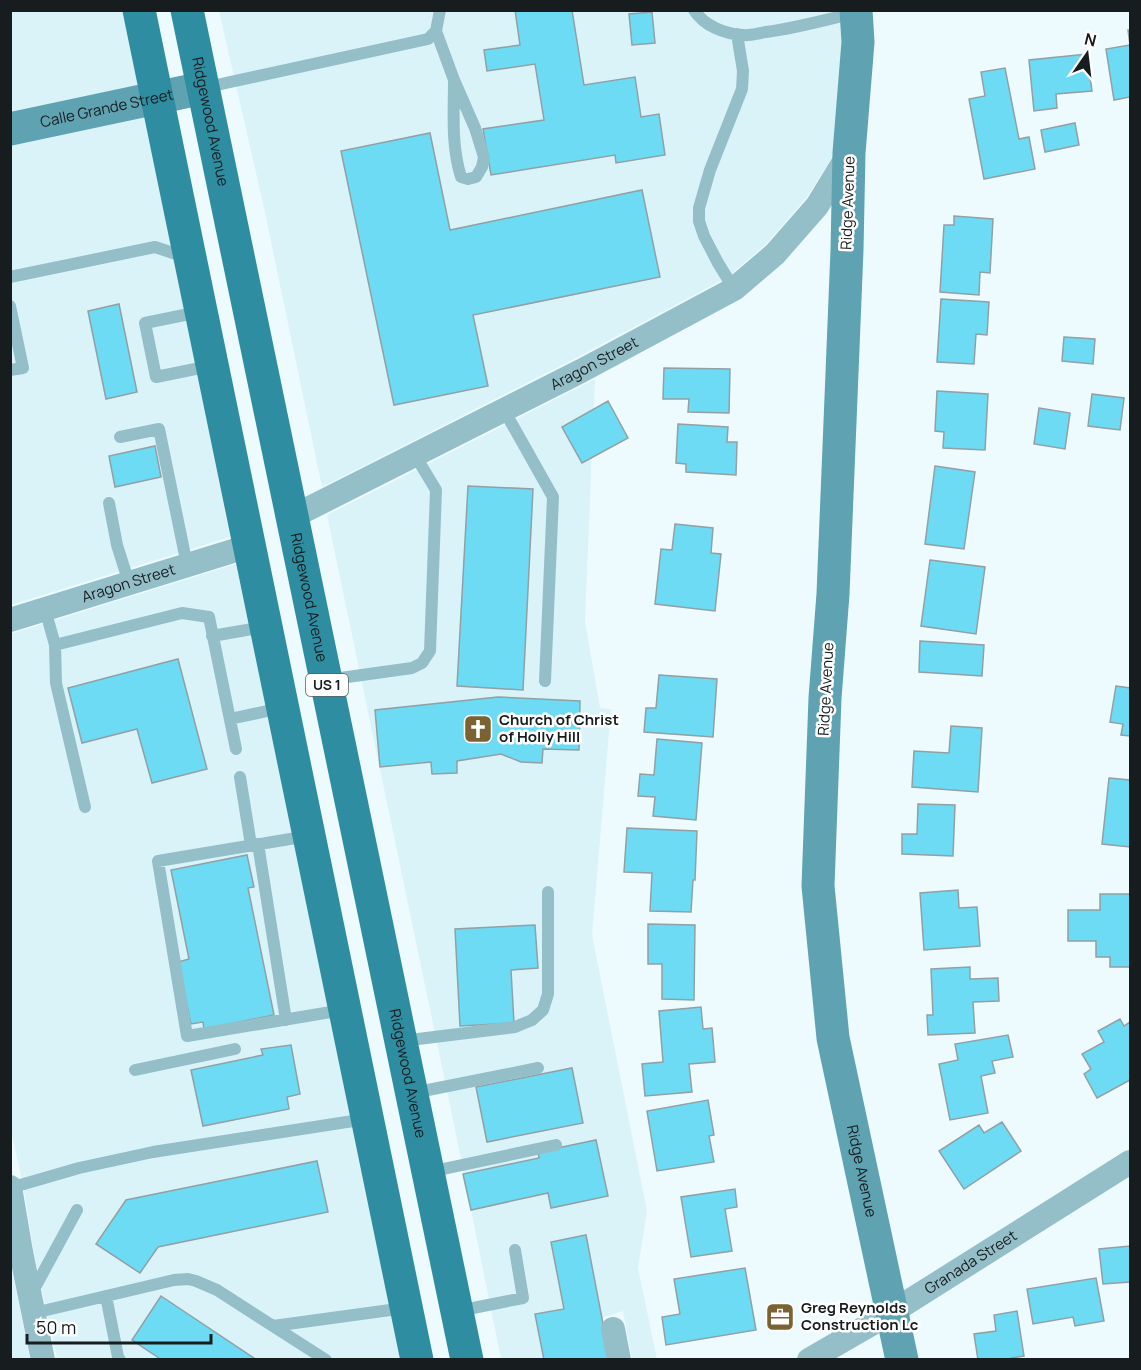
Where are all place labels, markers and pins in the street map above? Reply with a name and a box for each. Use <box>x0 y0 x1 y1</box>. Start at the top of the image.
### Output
place label: Church of Christ of Holly Hill <box>499 709 619 747</box>
church icon: Church of Christ of Holly Hill <box>462 713 494 745</box>
place label: Greg Reynolds Construction Lc <box>801 1297 919 1335</box>
office icon: Greg Reynolds Construction Lc <box>764 1301 796 1333</box>

